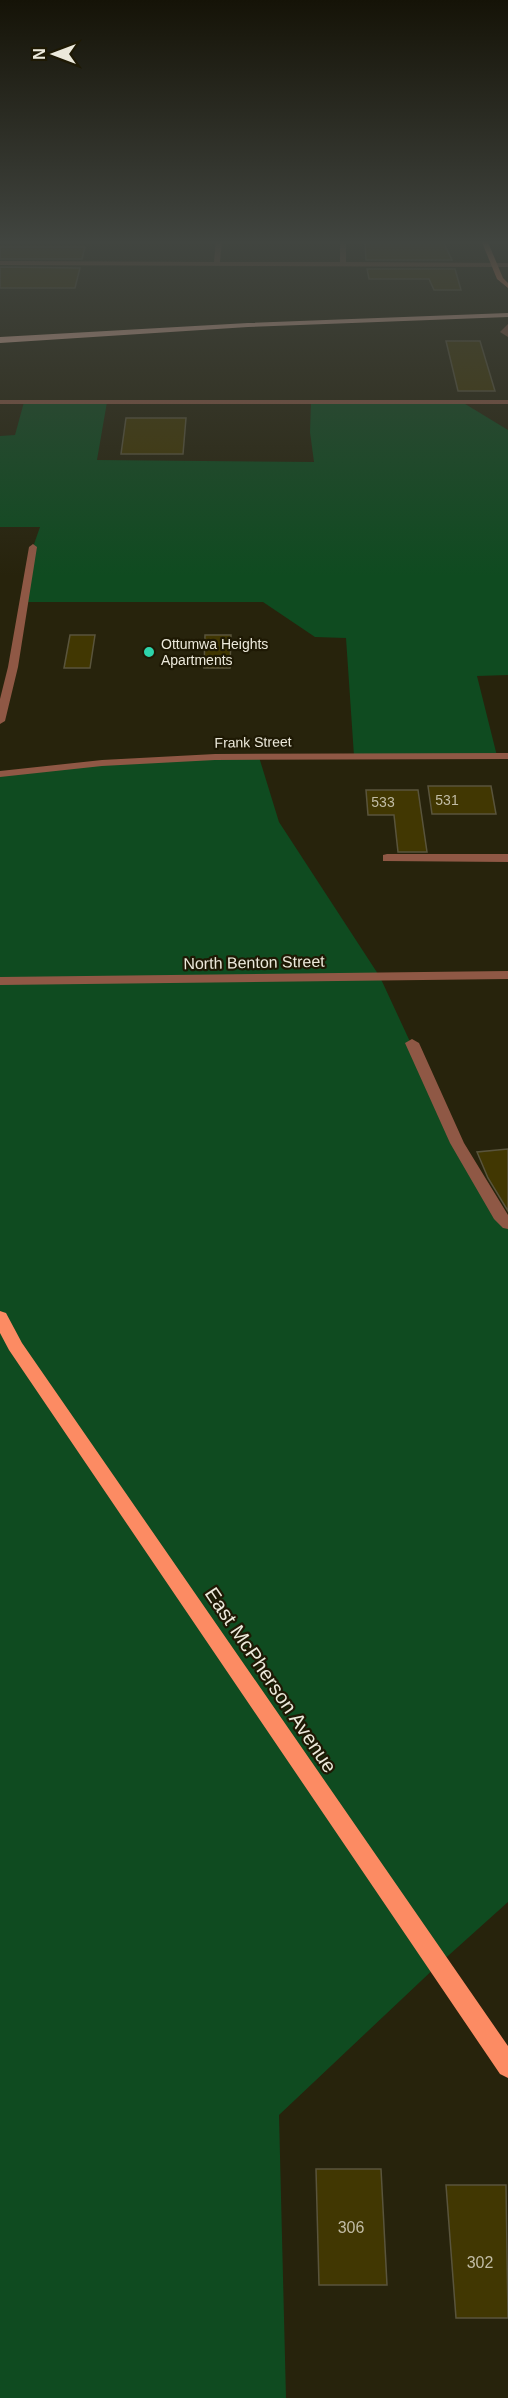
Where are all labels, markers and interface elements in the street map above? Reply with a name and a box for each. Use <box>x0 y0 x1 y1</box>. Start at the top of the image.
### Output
north arrow <box>24 24 84 84</box>
text: N <box>31 48 48 60</box>
place label: Ottumwa Heights Apartments <box>161 636 268 668</box>
marker: Ottumwa Heights Apartments <box>142 645 156 659</box>
street label: Frank Street <box>214 733 292 751</box>
house number: 531 <box>435 792 459 808</box>
house number: 533 <box>371 794 395 810</box>
street label: North Benton Street <box>183 953 325 972</box>
street label: East McPherson Avenue <box>201 1583 341 1777</box>
house number: 306 <box>338 2219 364 2236</box>
house number: 302 <box>467 2254 493 2271</box>

